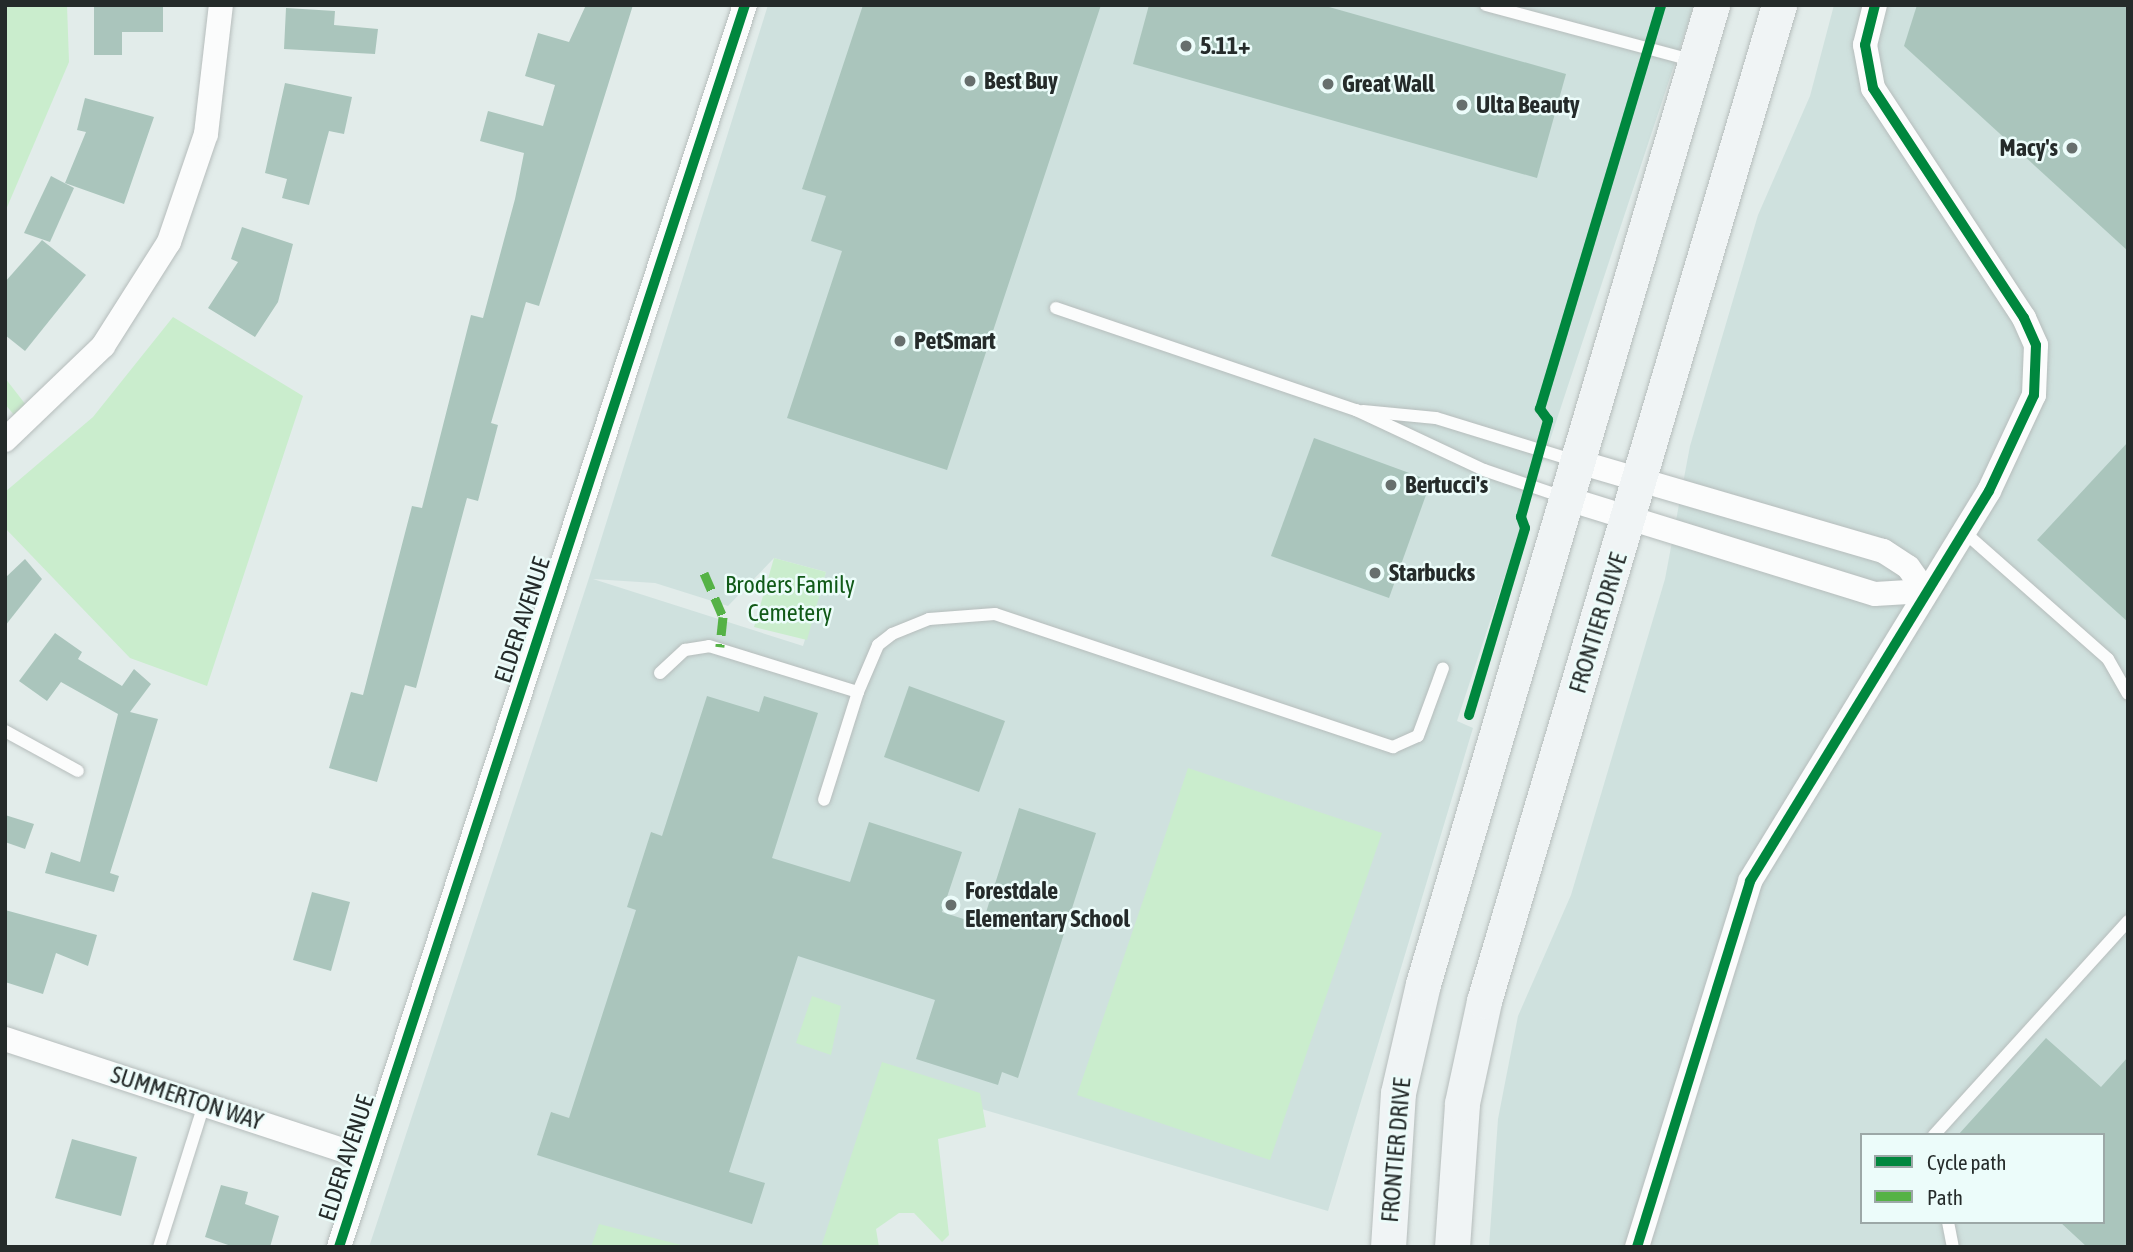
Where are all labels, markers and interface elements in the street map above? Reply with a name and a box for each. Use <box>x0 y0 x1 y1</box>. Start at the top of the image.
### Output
place label: 5.11+ <box>1200 32 1251 60</box>
marker: 5.11+ <box>1178 38 1194 54</box>
place label: Best Buy <box>984 67 1058 95</box>
place label: Great Wall <box>1342 70 1435 98</box>
marker: Best Buy <box>962 73 978 89</box>
marker: Great Wall <box>1320 76 1336 92</box>
place label: Ulta Beauty <box>1476 91 1580 119</box>
marker: Ulta Beauty <box>1454 97 1470 113</box>
place label: Macy's <box>2000 134 2058 162</box>
marker: Macy's <box>2064 140 2080 156</box>
place label: PetSmart <box>914 327 996 355</box>
marker: PetSmart <box>892 333 908 349</box>
place label: Bertucci's <box>1405 471 1488 499</box>
marker: Bertucci's <box>1383 477 1399 493</box>
street label: FRONTIER DRIVE <box>1563 549 1633 697</box>
street label: ELDER AVENUE <box>488 554 556 686</box>
place label: Starbucks <box>1389 559 1475 587</box>
marker: Starbucks <box>1367 565 1383 581</box>
park label: Broders Family Cemetery <box>725 571 855 627</box>
place label: Forestdale Elementary School <box>965 877 1130 933</box>
marker: Forestdale Elementary School <box>943 897 959 913</box>
street label: SUMMERTON WAY <box>107 1060 267 1136</box>
street label: FRONTIER DRIVE <box>1375 1076 1417 1224</box>
street label: ELDER AVENUE <box>312 1092 380 1224</box>
legend <box>1860 1133 2105 1224</box>
text: Cycle path <box>1927 1150 2006 1174</box>
text: Path <box>1927 1185 1963 1209</box>

